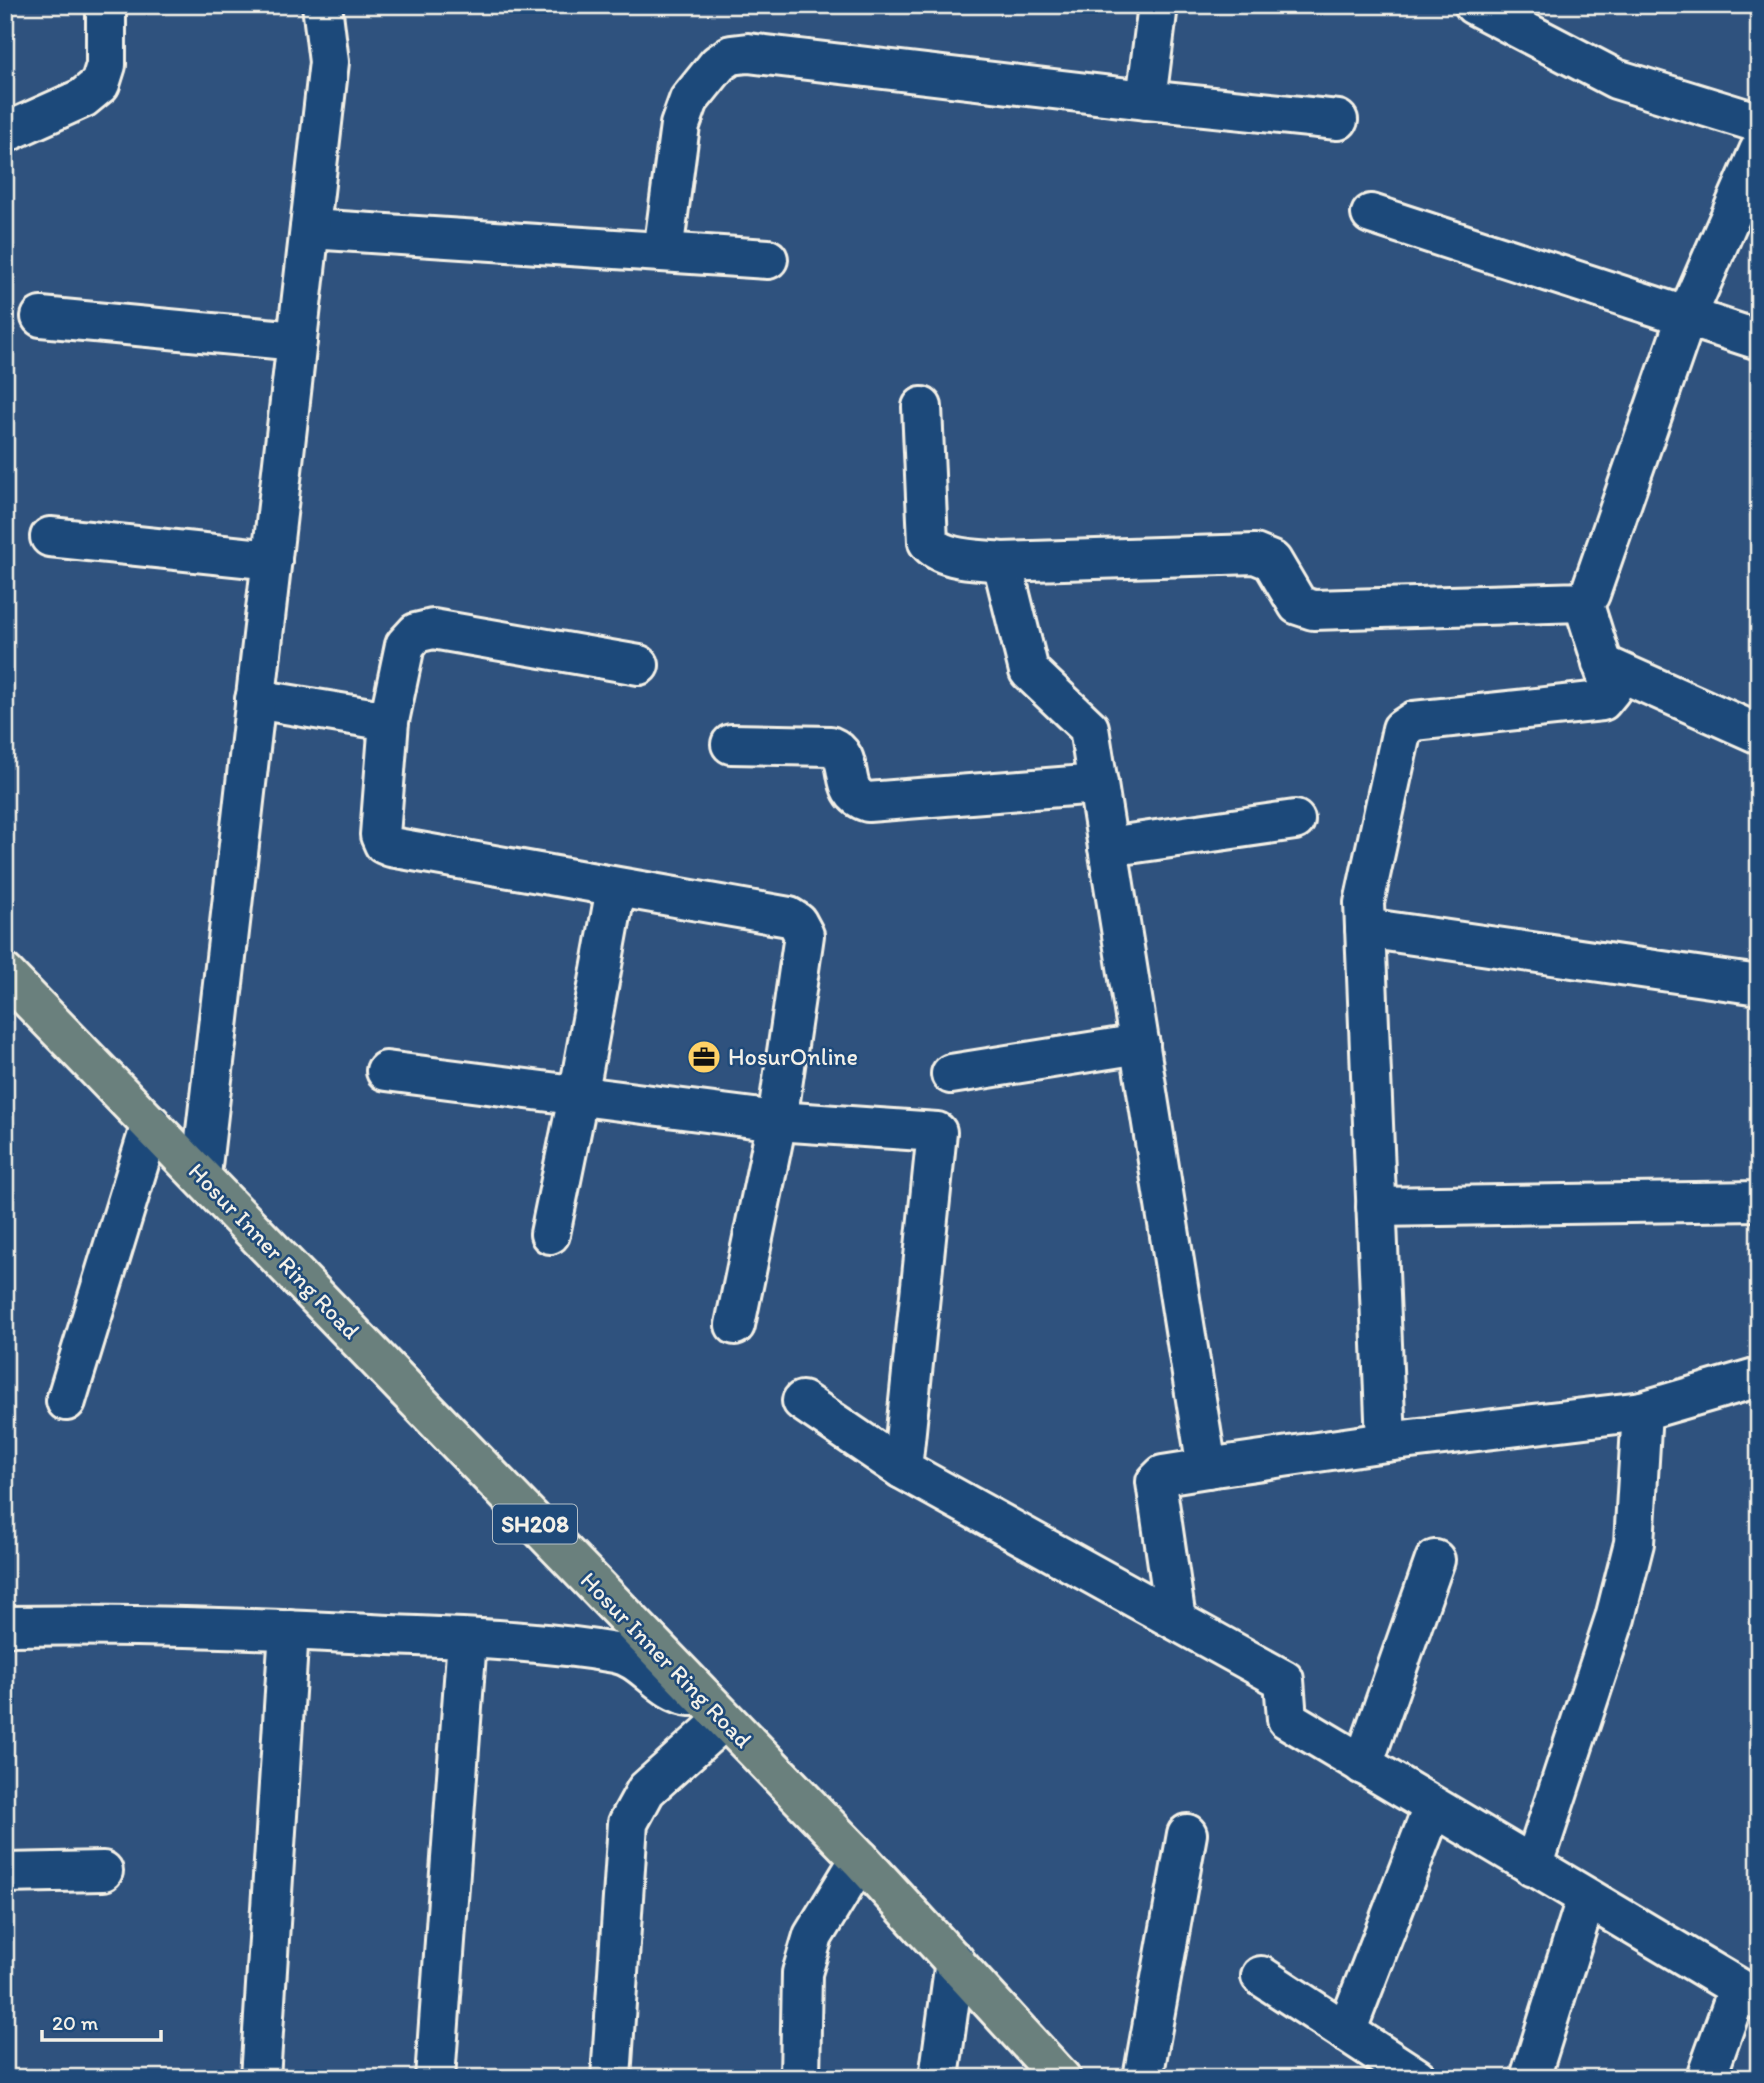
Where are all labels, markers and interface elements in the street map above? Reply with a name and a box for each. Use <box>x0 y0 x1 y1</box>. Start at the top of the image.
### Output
office icon: HosurOnline <box>685 1038 723 1076</box>
place label: HosurOnline <box>728 1042 858 1071</box>
street label: Hosur Inner Ring Road <box>183 1157 366 1345</box>
road number: SH208 <box>493 1504 577 1544</box>
street label: Hosur Inner Ring Road <box>575 1566 758 1754</box>
scale bar <box>42 1999 161 2043</box>
text: 20 m <box>52 2010 99 2035</box>

